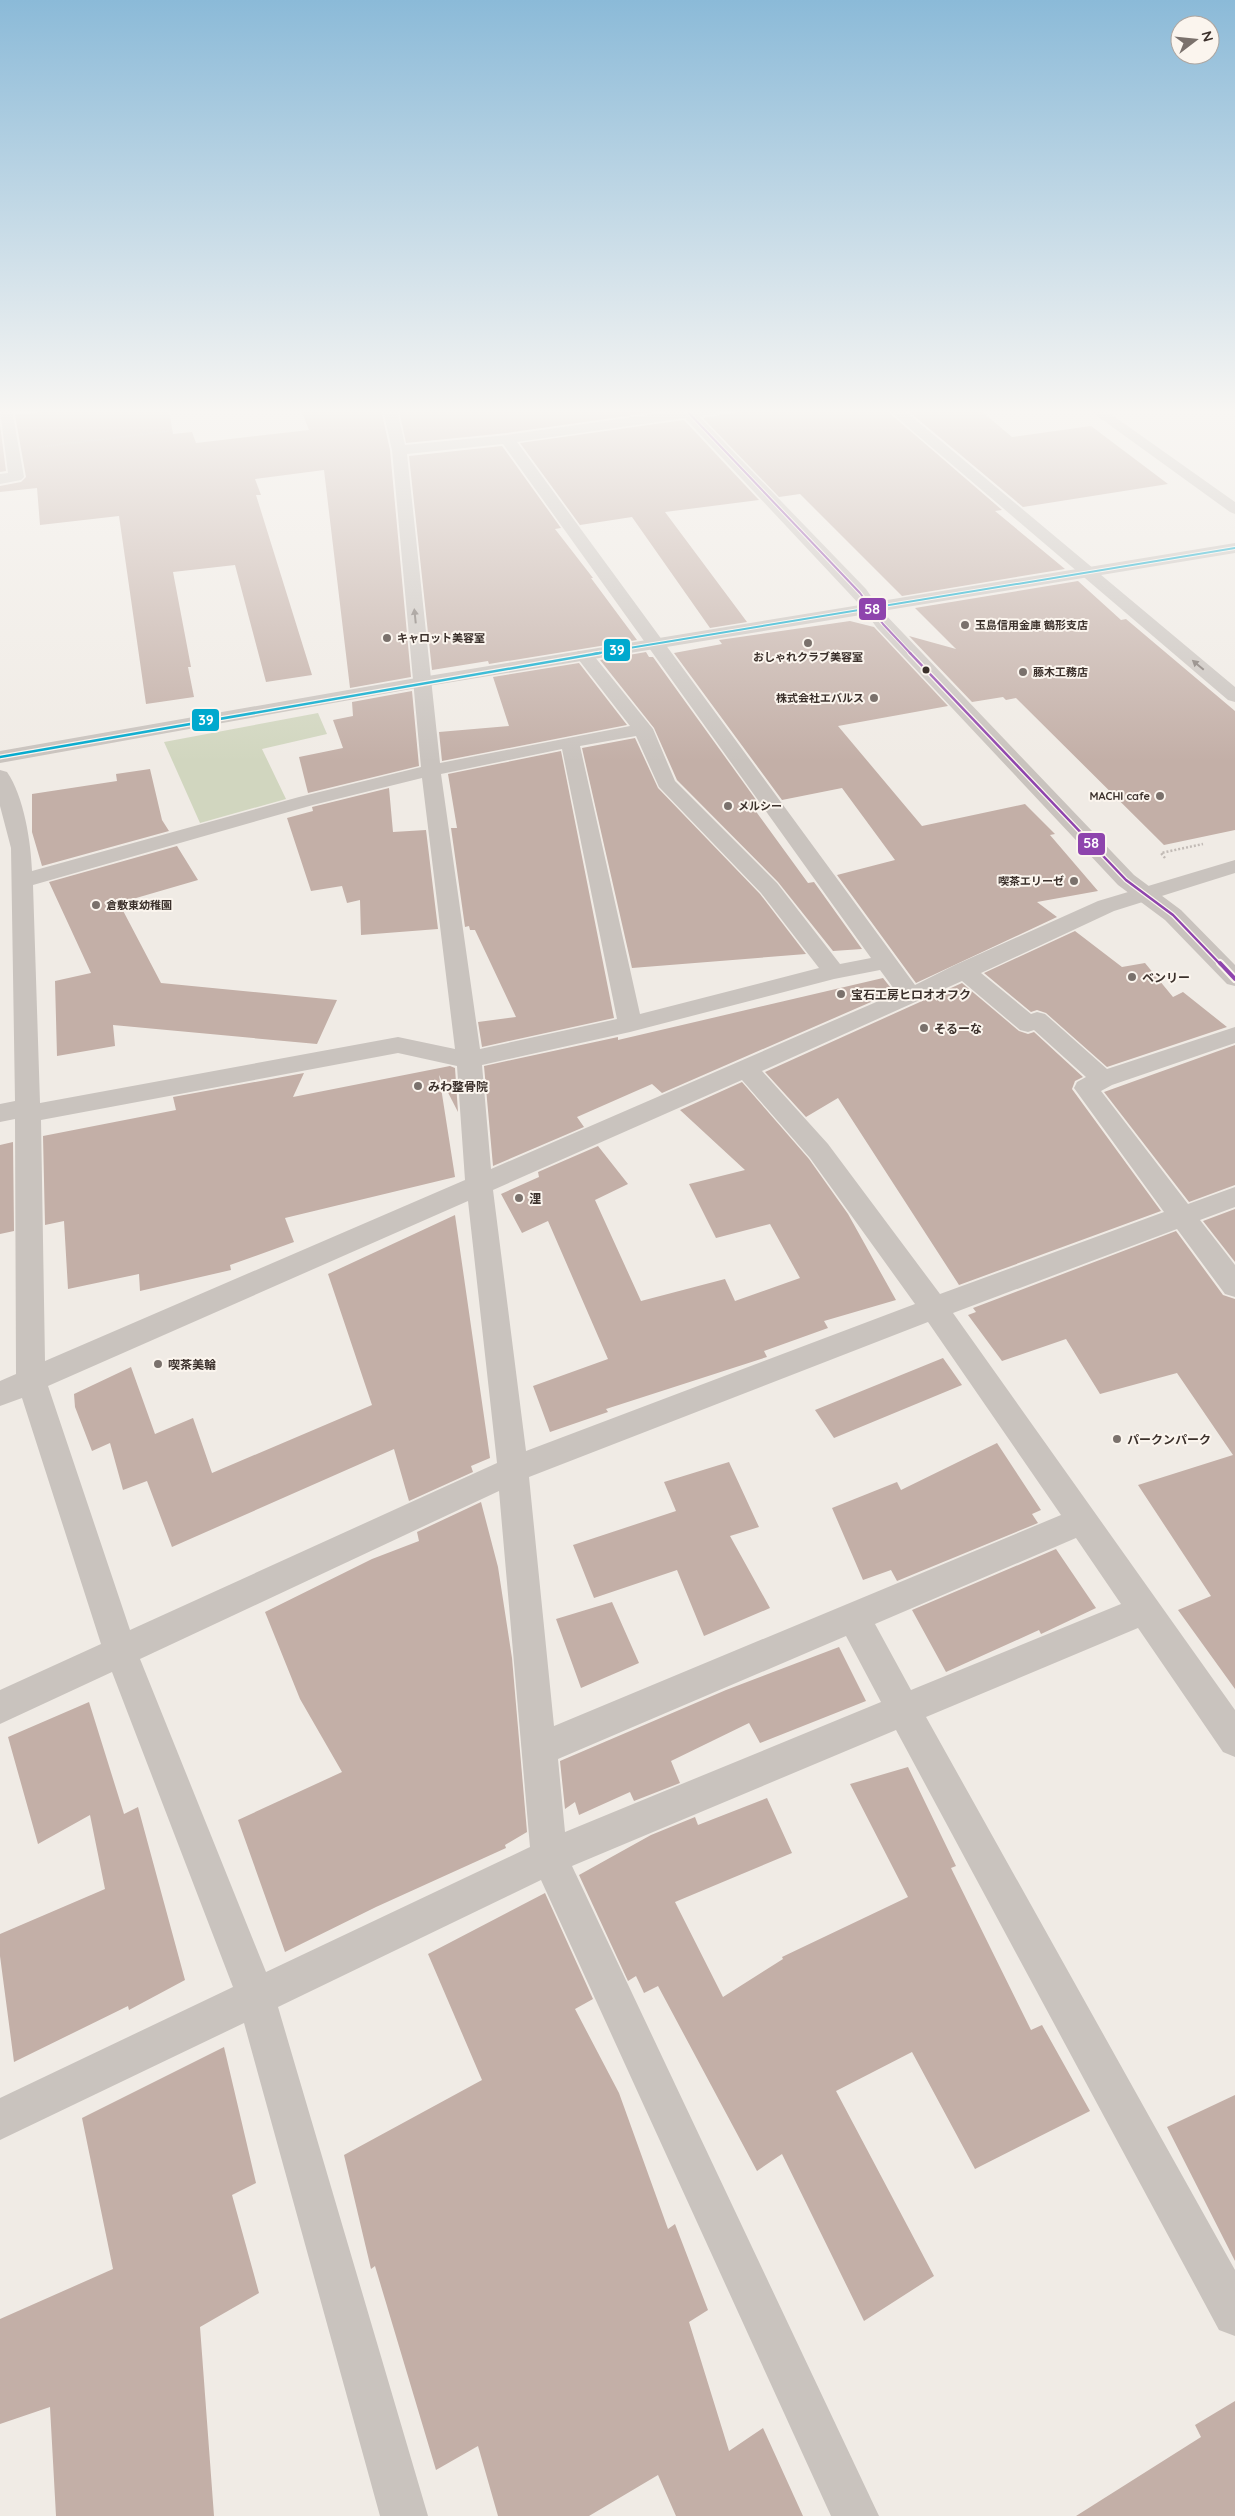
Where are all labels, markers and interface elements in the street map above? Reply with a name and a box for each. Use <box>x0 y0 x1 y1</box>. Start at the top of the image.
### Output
north arrow <box>1170 15 1220 65</box>
text: N <box>1197 29 1218 44</box>
line badge: 58 <box>858 597 887 621</box>
text: 58 <box>864 600 880 618</box>
one-way arrow <box>411 608 419 624</box>
place label: 玉島信用金庫 鶴形支店 <box>975 618 1088 632</box>
marker: 玉島信用金庫 鶴形支店 <box>959 619 971 631</box>
place label: キャロット美容室 <box>397 631 485 645</box>
marker: キャロット美容室 <box>381 632 393 644</box>
marker: おしゃれクラブ美容室 <box>802 637 814 649</box>
line badge: 39 <box>603 638 631 662</box>
text: 39 <box>609 641 625 659</box>
place label: おしゃれクラブ美容室 <box>753 650 863 664</box>
one-way arrow <box>1192 659 1204 671</box>
unlabelled marker <box>921 665 931 675</box>
place label: 藤木工務店 <box>1033 665 1088 679</box>
marker: 藤木工務店 <box>1017 666 1029 678</box>
place label: 株式会社エバルス <box>776 691 864 705</box>
marker: 株式会社エバルス <box>868 692 880 704</box>
line badge: 39 <box>191 708 220 732</box>
text: 39 <box>198 711 214 729</box>
place label: MACHI cafe <box>1090 789 1150 803</box>
marker: MACHI cafe <box>1154 790 1166 802</box>
place label: メルシー <box>738 799 782 813</box>
marker: メルシー <box>722 800 734 812</box>
line badge: 58 <box>1077 832 1106 856</box>
text: 58 <box>1083 834 1099 852</box>
place label: 喫茶エリーゼ <box>998 874 1064 888</box>
marker: 喫茶エリーゼ <box>1068 875 1080 887</box>
place label: 倉敷東幼稚園 <box>106 898 172 912</box>
marker: 倉敷東幼稚園 <box>90 899 102 911</box>
place label: ベンリー <box>1142 970 1190 985</box>
marker: ベンリー <box>1126 971 1138 983</box>
place label: 宝石工房ヒロオオフク <box>851 987 971 1002</box>
marker: 宝石工房ヒロオオフク <box>835 988 847 1000</box>
place label: そるーな <box>934 1021 982 1036</box>
marker: そるーな <box>918 1022 930 1034</box>
place label: みわ整骨院 <box>428 1079 488 1094</box>
marker: みわ整骨院 <box>412 1080 424 1092</box>
place label: 浬 <box>529 1191 541 1206</box>
marker: 浬 <box>513 1192 525 1204</box>
place label: 喫茶美輪 <box>168 1357 216 1372</box>
marker: 喫茶美輪 <box>152 1358 164 1370</box>
place label: パークンパーク <box>1127 1432 1211 1447</box>
marker: パークンパーク <box>1111 1433 1123 1445</box>

